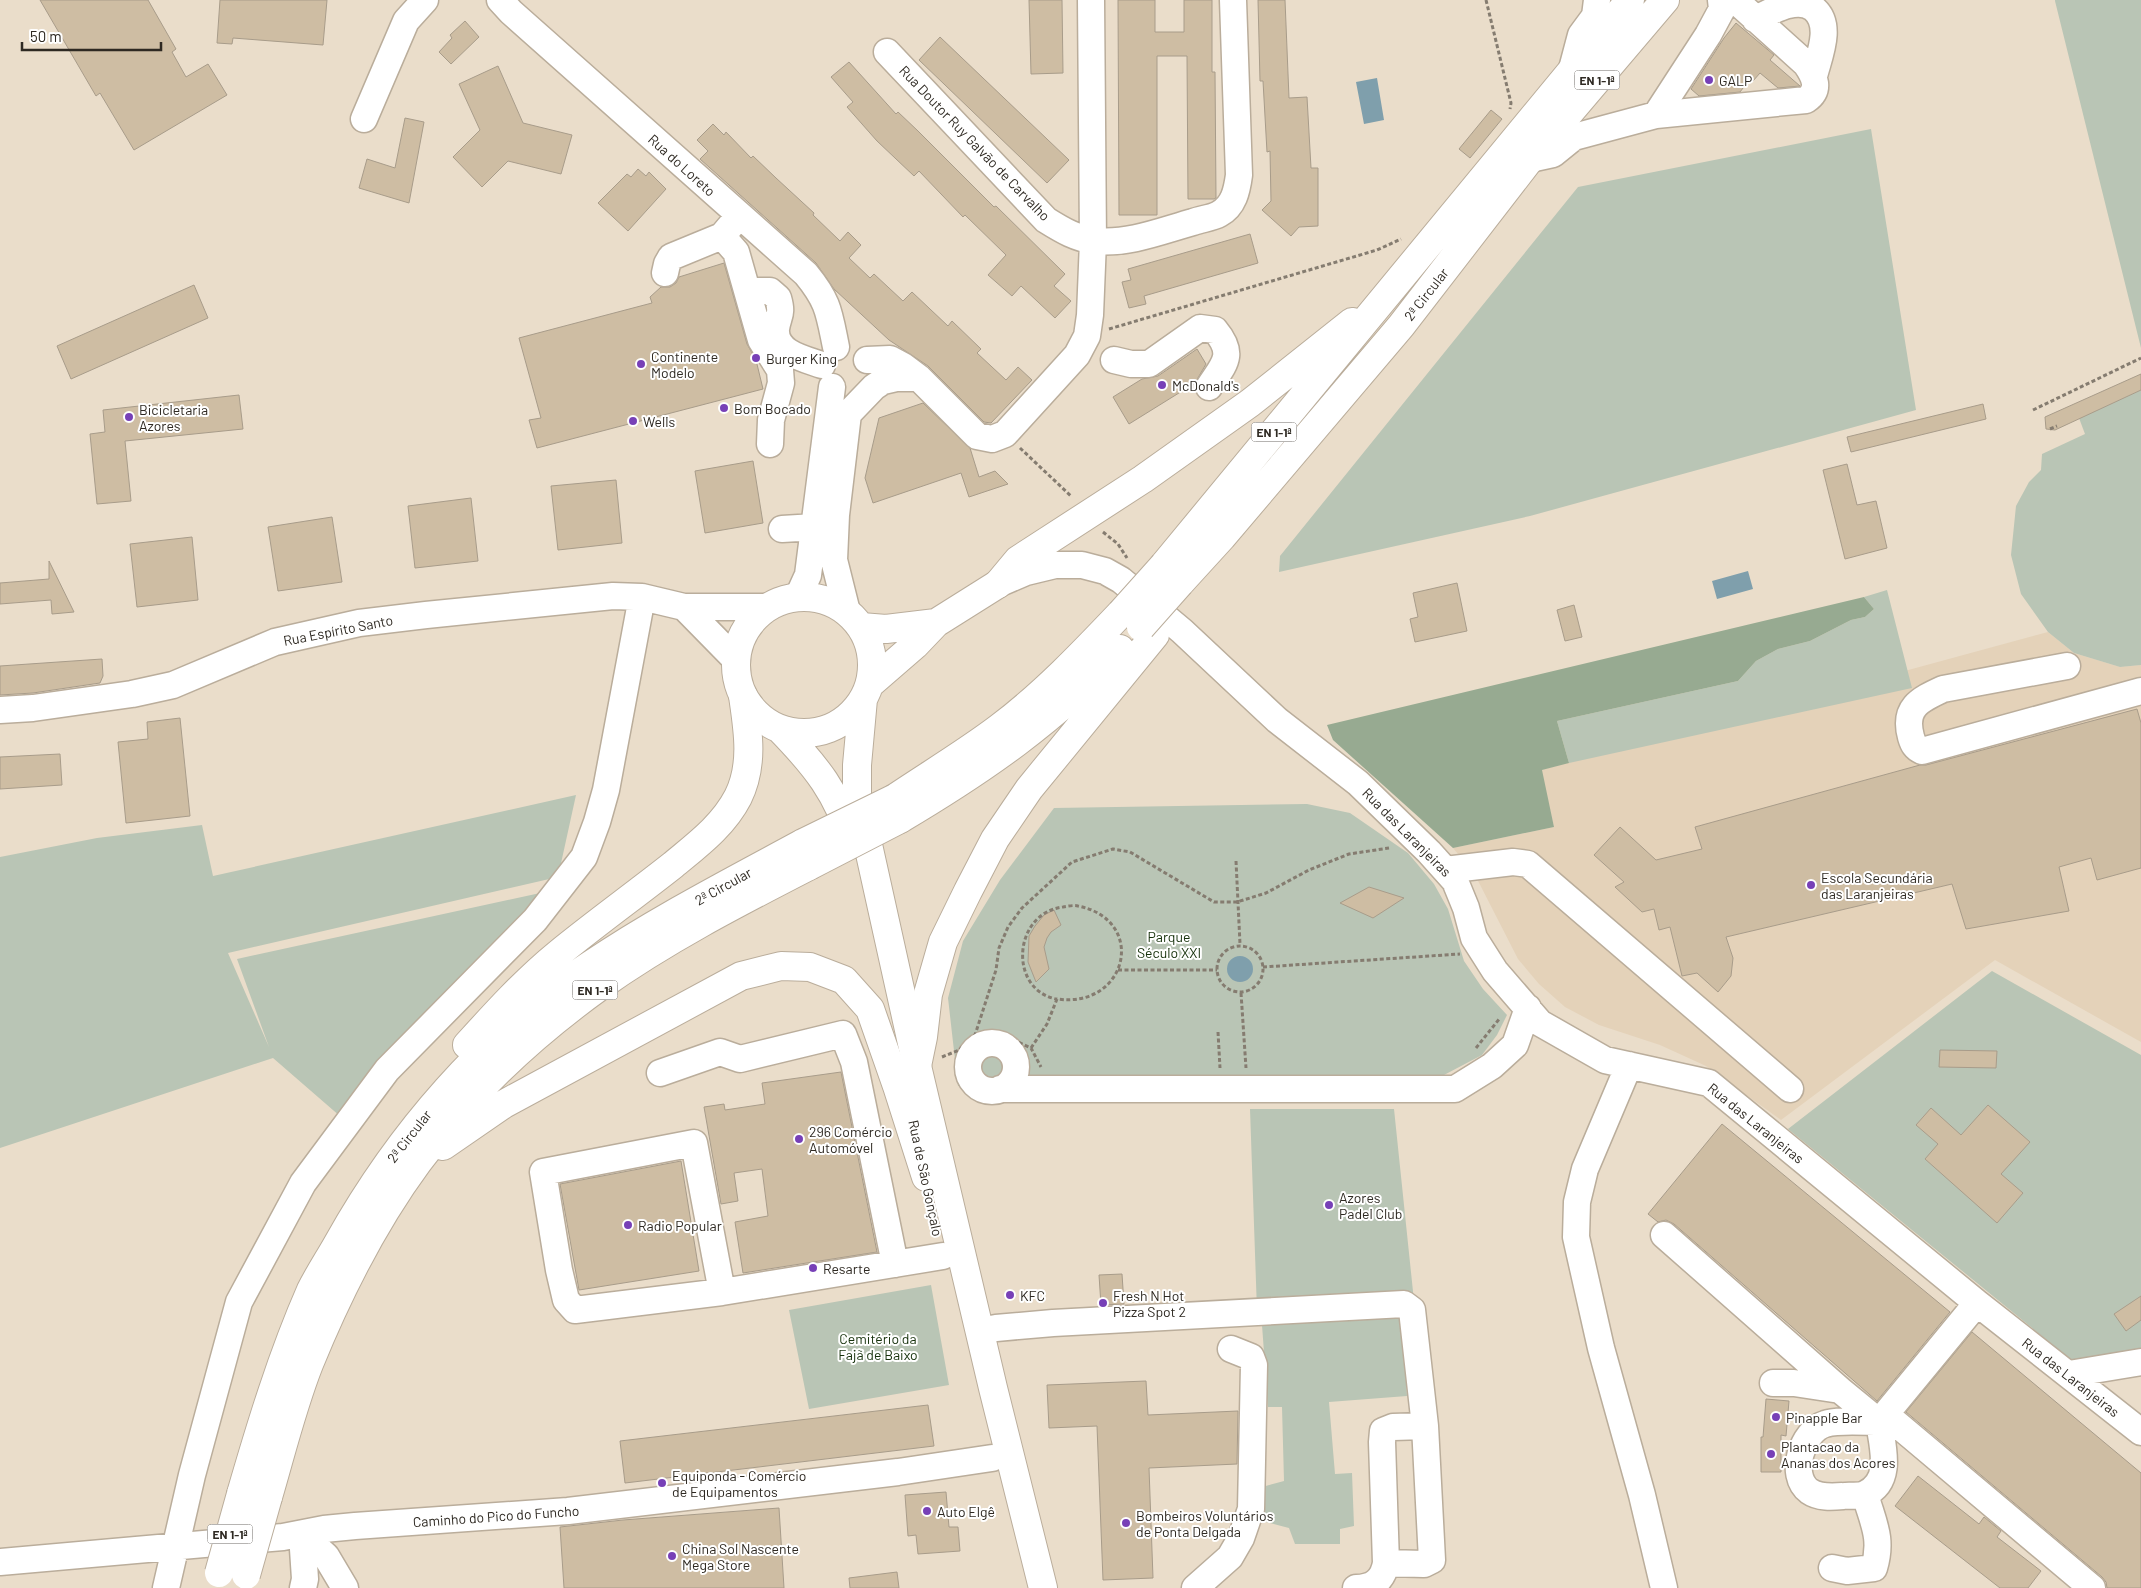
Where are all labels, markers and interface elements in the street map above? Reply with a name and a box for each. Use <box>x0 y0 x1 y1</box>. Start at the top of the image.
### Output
scale bar <box>22 20 161 52</box>
text: 50 m <box>30 27 62 45</box>
street label: Rua Doutor Ruy Galvão de Carvalho <box>896 62 1054 224</box>
road number: EN 1-1ª <box>1574 70 1620 90</box>
place label: GALP <box>1719 72 1752 89</box>
marker: GALP <box>1703 74 1715 86</box>
street label: Rua do Loreto <box>645 130 719 200</box>
street label: 2ª Circular <box>1400 264 1452 324</box>
place label: Continente Modelo <box>651 348 718 381</box>
place label: Burger King <box>766 350 837 367</box>
marker: Burger King <box>750 352 762 364</box>
marker: Continente Modelo <box>635 358 647 370</box>
place label: McDonald's <box>1172 377 1240 394</box>
marker: McDonald's <box>1156 379 1168 391</box>
place label: Bom Bocado <box>734 400 811 417</box>
place label: Bicicletaria Azores <box>139 401 208 434</box>
marker: Bom Bocado <box>718 402 730 414</box>
marker: Bicicletaria Azores <box>123 411 135 423</box>
place label: Wells <box>643 413 676 430</box>
marker: Wells <box>627 415 639 427</box>
road number: EN 1-1ª <box>1252 422 1296 442</box>
street label: Rua Espírito Santo <box>282 611 394 649</box>
street label: Rua das Laranjeiras <box>1359 784 1455 880</box>
street label: 2ª Circular <box>692 863 754 909</box>
place label: Escola Secundária das Laranjeiras <box>1821 869 1933 902</box>
marker: Escola Secundária das Laranjeiras <box>1805 879 1817 891</box>
park label: Parque Século XXI <box>1137 928 1201 961</box>
road number: EN 1-1ª <box>572 980 618 1000</box>
street label: Rua das Laranjeiras <box>1705 1079 1808 1167</box>
street label: 2ª Circular <box>383 1106 435 1166</box>
street label: Rua de São Gonçalo <box>905 1118 947 1238</box>
place label: 296 Comércio Automóvel <box>809 1123 892 1156</box>
marker: 296 Comércio Automóvel <box>793 1133 805 1145</box>
place label: Azores Padel Club <box>1339 1189 1402 1222</box>
marker: Azores Padel Club <box>1323 1199 1335 1211</box>
place label: Radio Popular <box>638 1217 722 1234</box>
marker: Radio Popular <box>622 1219 634 1231</box>
place label: Resarte <box>823 1260 870 1277</box>
marker: Resarte <box>807 1262 819 1274</box>
place label: KFC <box>1020 1287 1045 1304</box>
place label: Fresh N Hot Pizza Spot 2 <box>1113 1287 1186 1320</box>
marker: KFC <box>1004 1289 1016 1301</box>
marker: Fresh N Hot Pizza Spot 2 <box>1097 1297 1109 1309</box>
park label: Cemitério da Fajã de Baixo <box>838 1330 918 1363</box>
street label: Rua das Laranjeiras <box>2019 1334 2123 1420</box>
place label: Pinapple Bar <box>1786 1409 1862 1426</box>
marker: Pinapple Bar <box>1770 1411 1782 1423</box>
place label: Plantacao da Ananas dos Acores <box>1781 1438 1896 1471</box>
marker: Plantacao da Ananas dos Acores <box>1765 1448 1777 1460</box>
place label: Equiponda - Comércio de Equipamentos <box>672 1467 806 1500</box>
marker: Equiponda - Comércio de Equipamentos <box>656 1477 668 1489</box>
street label: Caminho do Pico do Funcho <box>412 1502 580 1530</box>
place label: Auto Elgê <box>937 1503 995 1520</box>
marker: Auto Elgê <box>921 1505 933 1517</box>
place label: Bombeiros Voluntários de Ponta Delgada <box>1136 1507 1274 1540</box>
marker: Bombeiros Voluntários de Ponta Delgada <box>1120 1517 1132 1529</box>
road number: EN 1-1ª <box>208 1525 252 1544</box>
place label: China Sol Nascente Mega Store <box>682 1540 799 1573</box>
marker: China Sol Nascente Mega Store <box>666 1550 678 1562</box>

